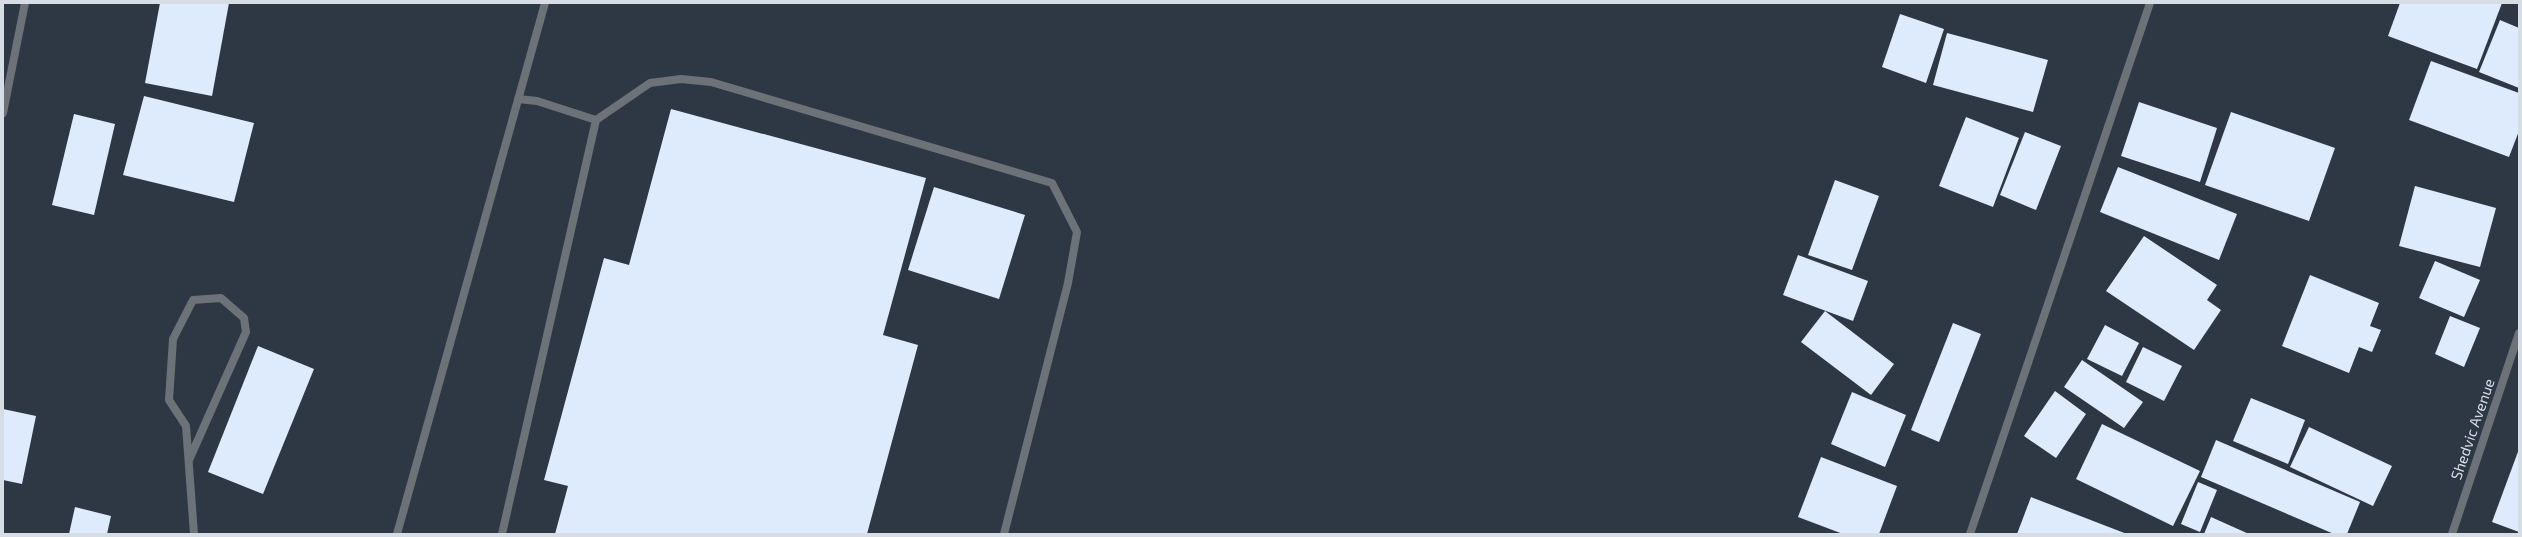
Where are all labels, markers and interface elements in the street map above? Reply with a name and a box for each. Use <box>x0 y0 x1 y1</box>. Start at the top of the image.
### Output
street label: Shedvic Avenue <box>2446 376 2498 482</box>

